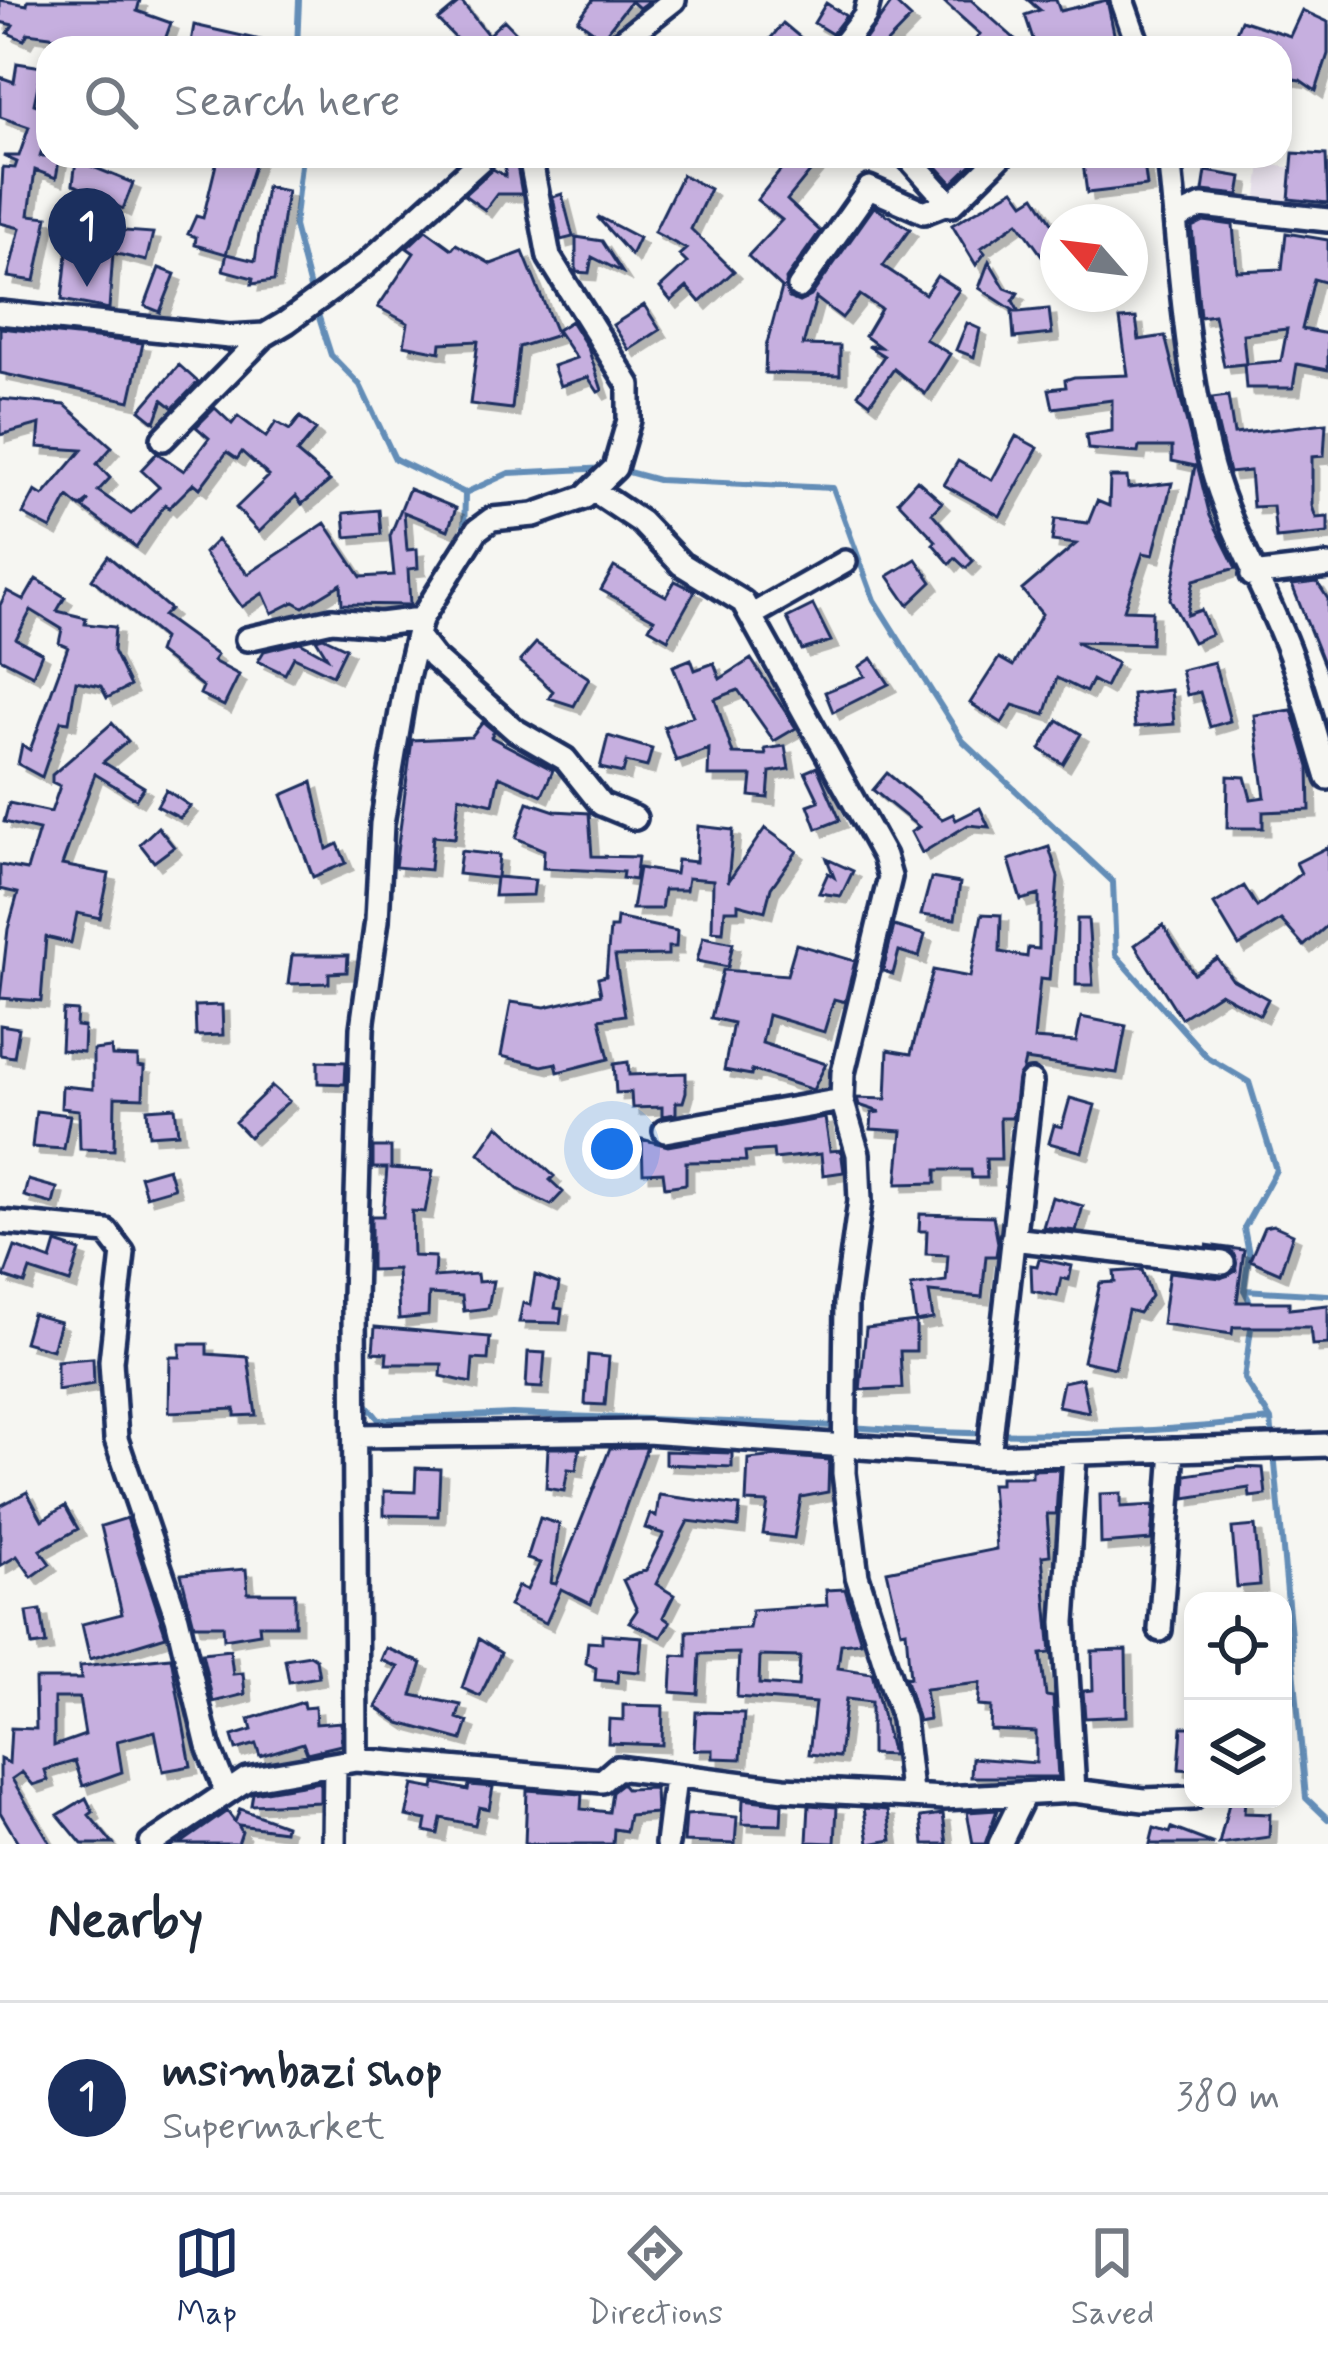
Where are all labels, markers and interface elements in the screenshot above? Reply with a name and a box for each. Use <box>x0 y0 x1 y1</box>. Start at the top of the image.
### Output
search box <box>36 36 1292 168</box>
icon: search <box>78 69 144 135</box>
text: Search here <box>174 73 401 132</box>
pin: 1 <box>48 188 126 287</box>
north arrow <box>1040 204 1148 312</box>
your location <box>582 1119 642 1179</box>
map controls <box>1184 1592 1292 1808</box>
button: locate <box>1184 1592 1292 1700</box>
button: layers <box>1184 1700 1292 1808</box>
text: Nearby <box>48 1889 203 1955</box>
text: msimbazi shop <box>162 2043 443 2102</box>
text: 1 <box>78 2072 96 2123</box>
text: 380 m <box>1176 2072 1280 2123</box>
text: Supermarket <box>162 2102 385 2153</box>
tab: Map <box>174 2220 240 2336</box>
tab: Directions <box>587 2220 723 2336</box>
tab: Saved <box>1071 2220 1154 2336</box>

